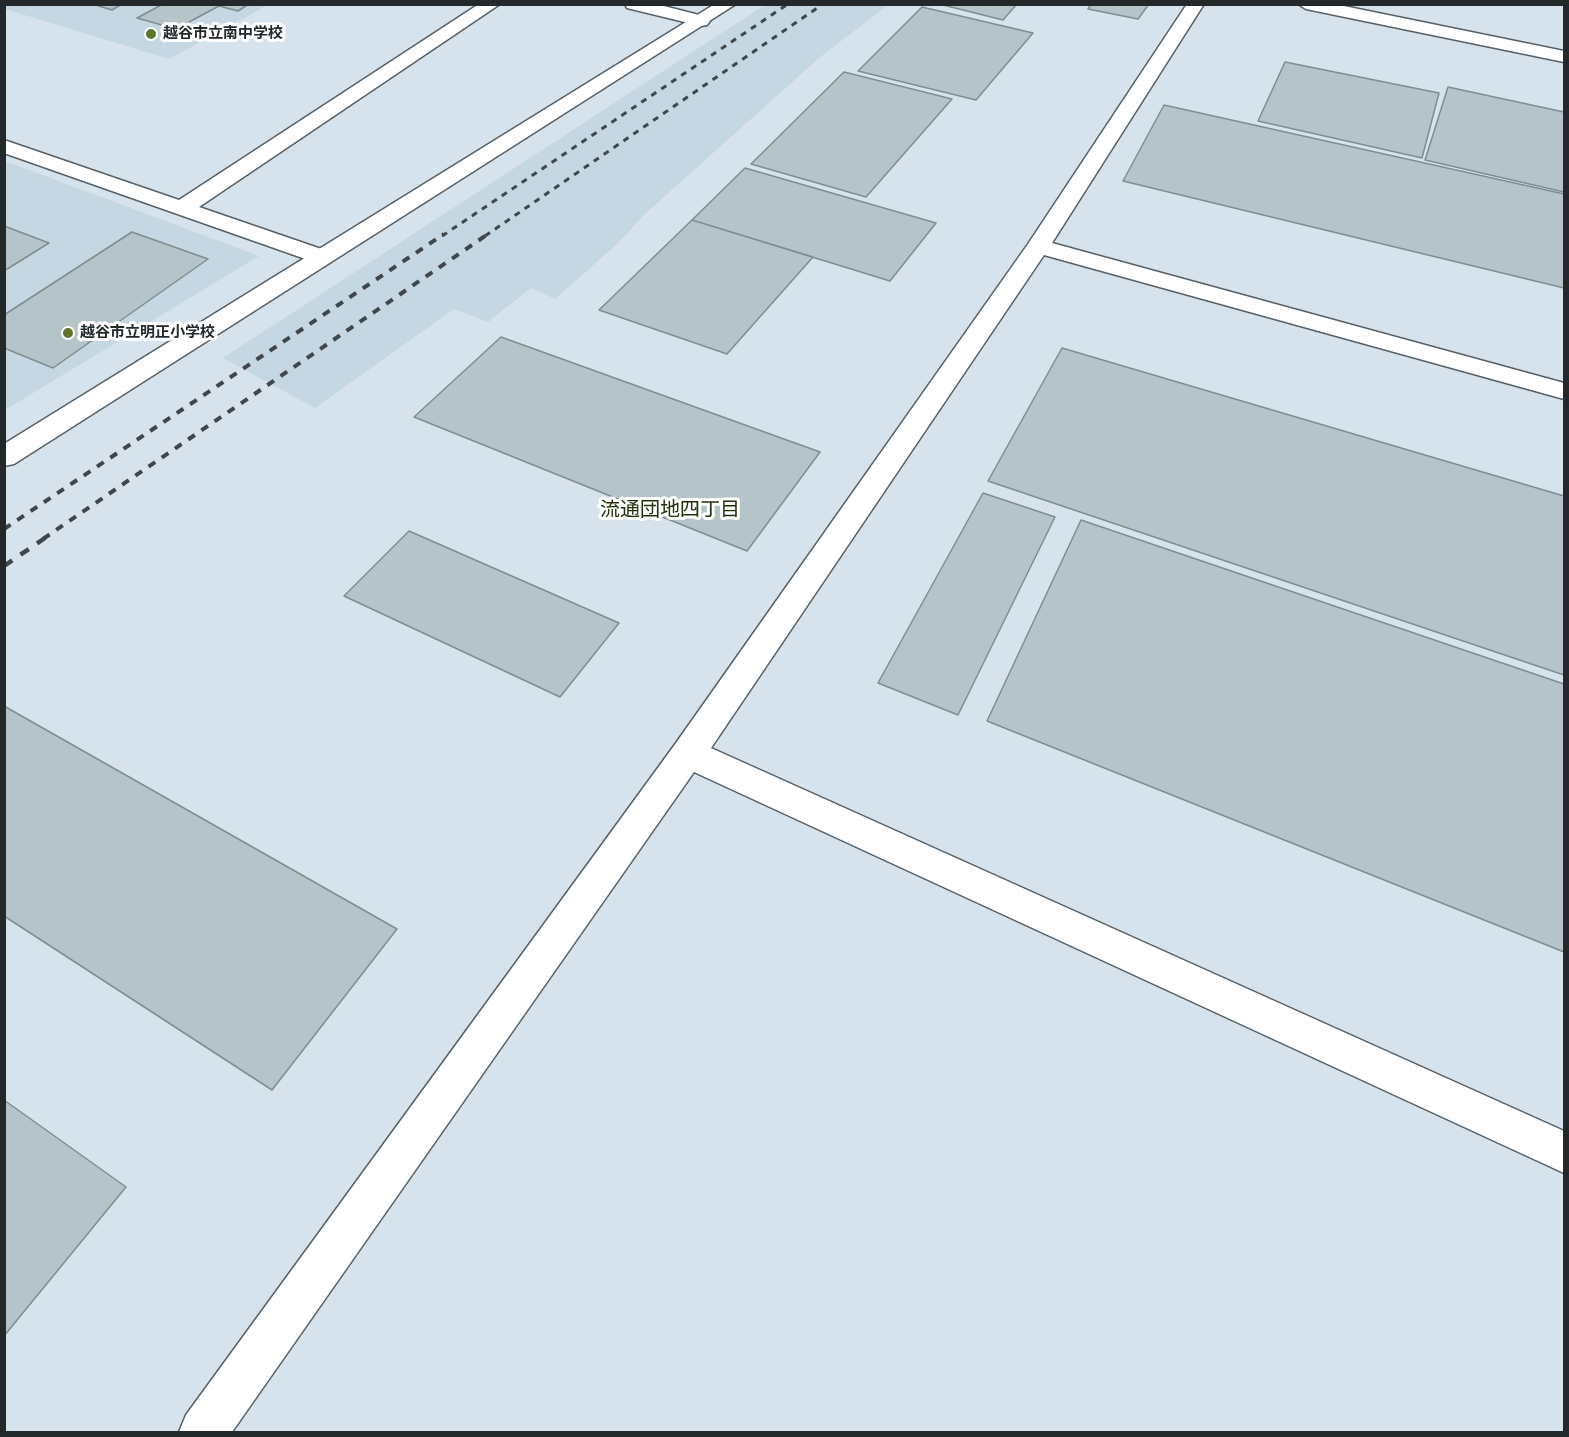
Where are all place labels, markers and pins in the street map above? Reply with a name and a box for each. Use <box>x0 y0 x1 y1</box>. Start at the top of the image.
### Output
place label: 越谷市立南中学校 <box>163 25 283 43</box>
marker: 越谷市立南中学校 <box>144 27 158 41</box>
place label: 越谷市立明正小学校 <box>80 324 215 342</box>
marker: 越谷市立明正小学校 <box>61 326 75 340</box>

